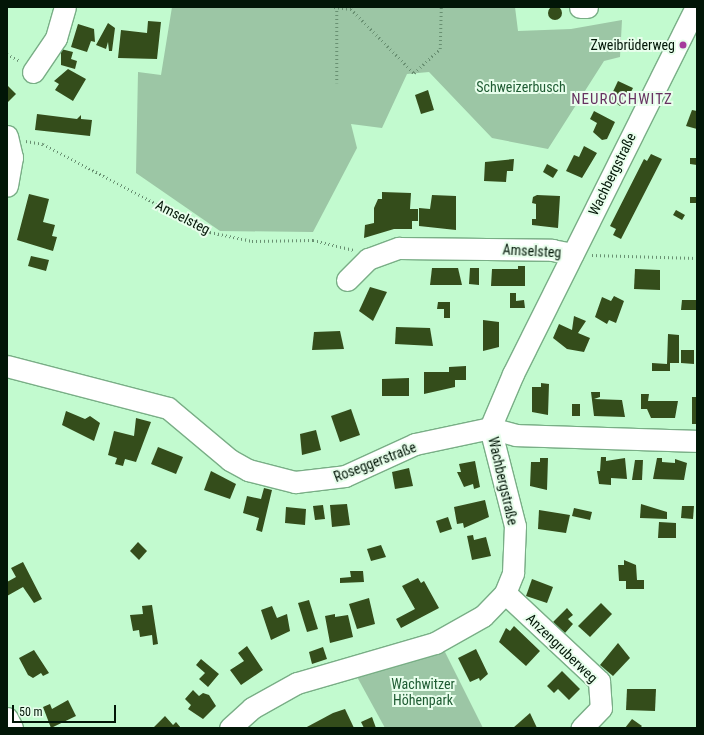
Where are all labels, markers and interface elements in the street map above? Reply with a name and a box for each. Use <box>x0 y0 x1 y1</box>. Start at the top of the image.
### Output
place label: Zweibrüderweg <box>591 37 675 53</box>
marker: Zweibrüderweg <box>678 40 688 50</box>
park label: Schweizerbusch <box>476 79 566 95</box>
district label: NEUROCHWITZ <box>571 91 673 109</box>
street label: Wachbergstraße <box>585 130 639 218</box>
street label: Amselsteg <box>153 196 213 238</box>
street label: Amselsteg <box>502 241 562 261</box>
street label: Wachbergstraße <box>485 435 521 527</box>
street label: Roseggerstraße <box>331 439 419 485</box>
street label: Anzengruberweg <box>523 610 601 686</box>
park label: Wachwitzer Höhenpark <box>391 676 455 708</box>
scale bar <box>14 697 118 723</box>
text: 50 m <box>19 705 43 719</box>

